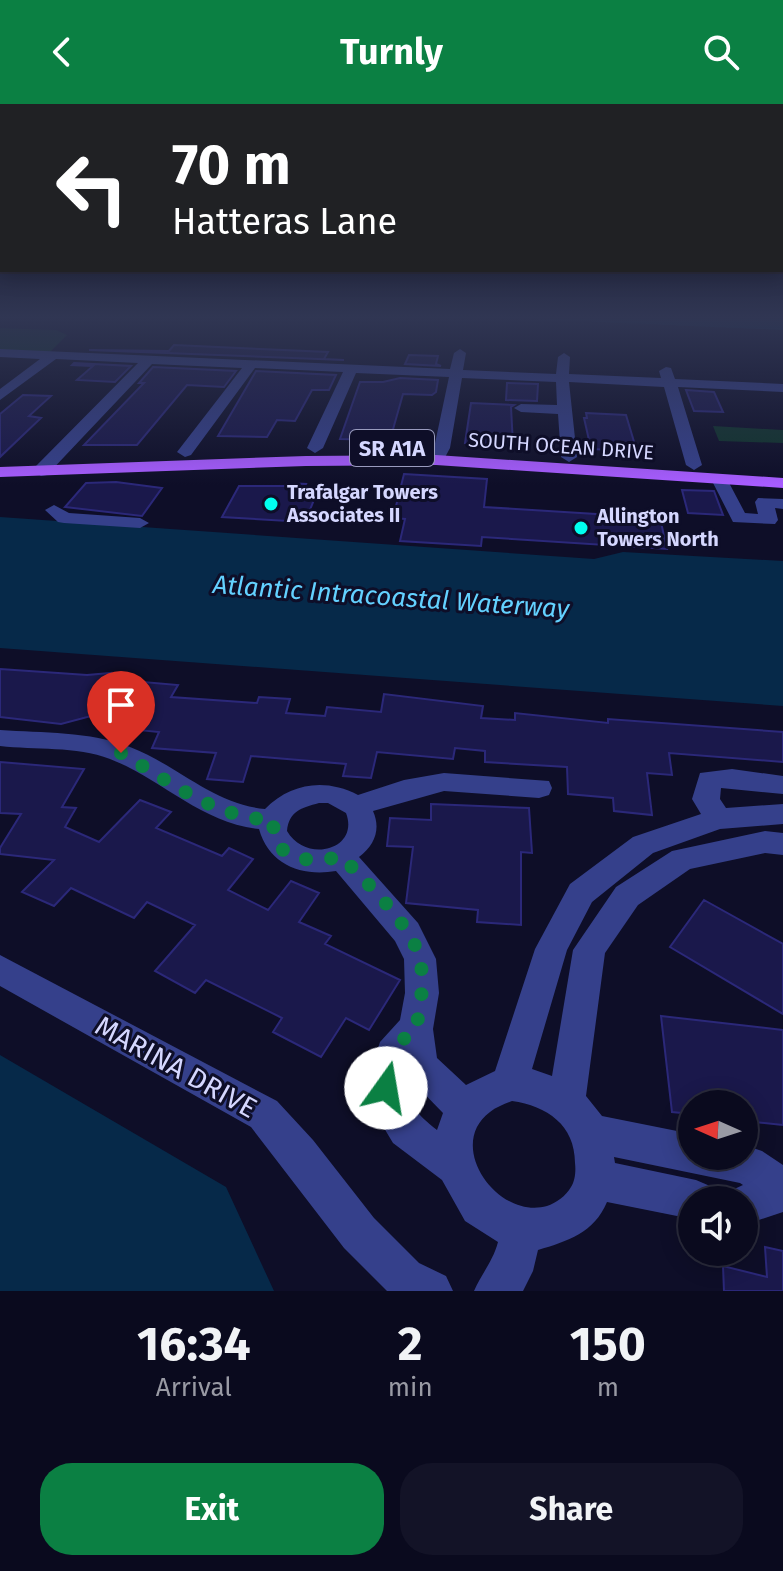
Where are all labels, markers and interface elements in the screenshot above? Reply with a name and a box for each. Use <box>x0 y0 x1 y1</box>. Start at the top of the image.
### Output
icon: back <box>40 30 84 74</box>
text: Turnly <box>340 30 443 74</box>
icon: search <box>699 30 743 74</box>
text: 70 m <box>172 132 291 199</box>
icon: left <box>40 136 144 240</box>
text: Hatteras Lane <box>172 200 397 244</box>
street label: SOUTH OCEAN DRIVE <box>467 428 655 464</box>
road number: SR A1A <box>350 430 434 466</box>
place label: Trafalgar Towers Associates II <box>286 480 438 527</box>
marker: Trafalgar Towers Associates II <box>262 495 280 513</box>
place label: Allington Towers North <box>596 504 719 551</box>
marker: Allington Towers North <box>572 519 590 537</box>
water label: Atlantic Intracoastal Waterway <box>211 569 572 625</box>
pin <box>87 671 155 753</box>
icon: arrive <box>99 683 143 727</box>
street label: MARINA DRIVE <box>90 1009 262 1125</box>
position arrow <box>344 1046 428 1130</box>
north arrow <box>678 1090 758 1170</box>
map controls <box>678 1090 758 1266</box>
button: sound <box>678 1186 758 1266</box>
text: 16:34 <box>137 1315 251 1373</box>
text: 2 <box>398 1315 423 1373</box>
text: 150 <box>570 1315 646 1373</box>
text: Arrival <box>156 1372 232 1403</box>
text: min <box>388 1372 433 1403</box>
text: m <box>597 1372 619 1403</box>
button: Exit <box>40 1463 384 1555</box>
button: Share <box>400 1463 743 1555</box>

